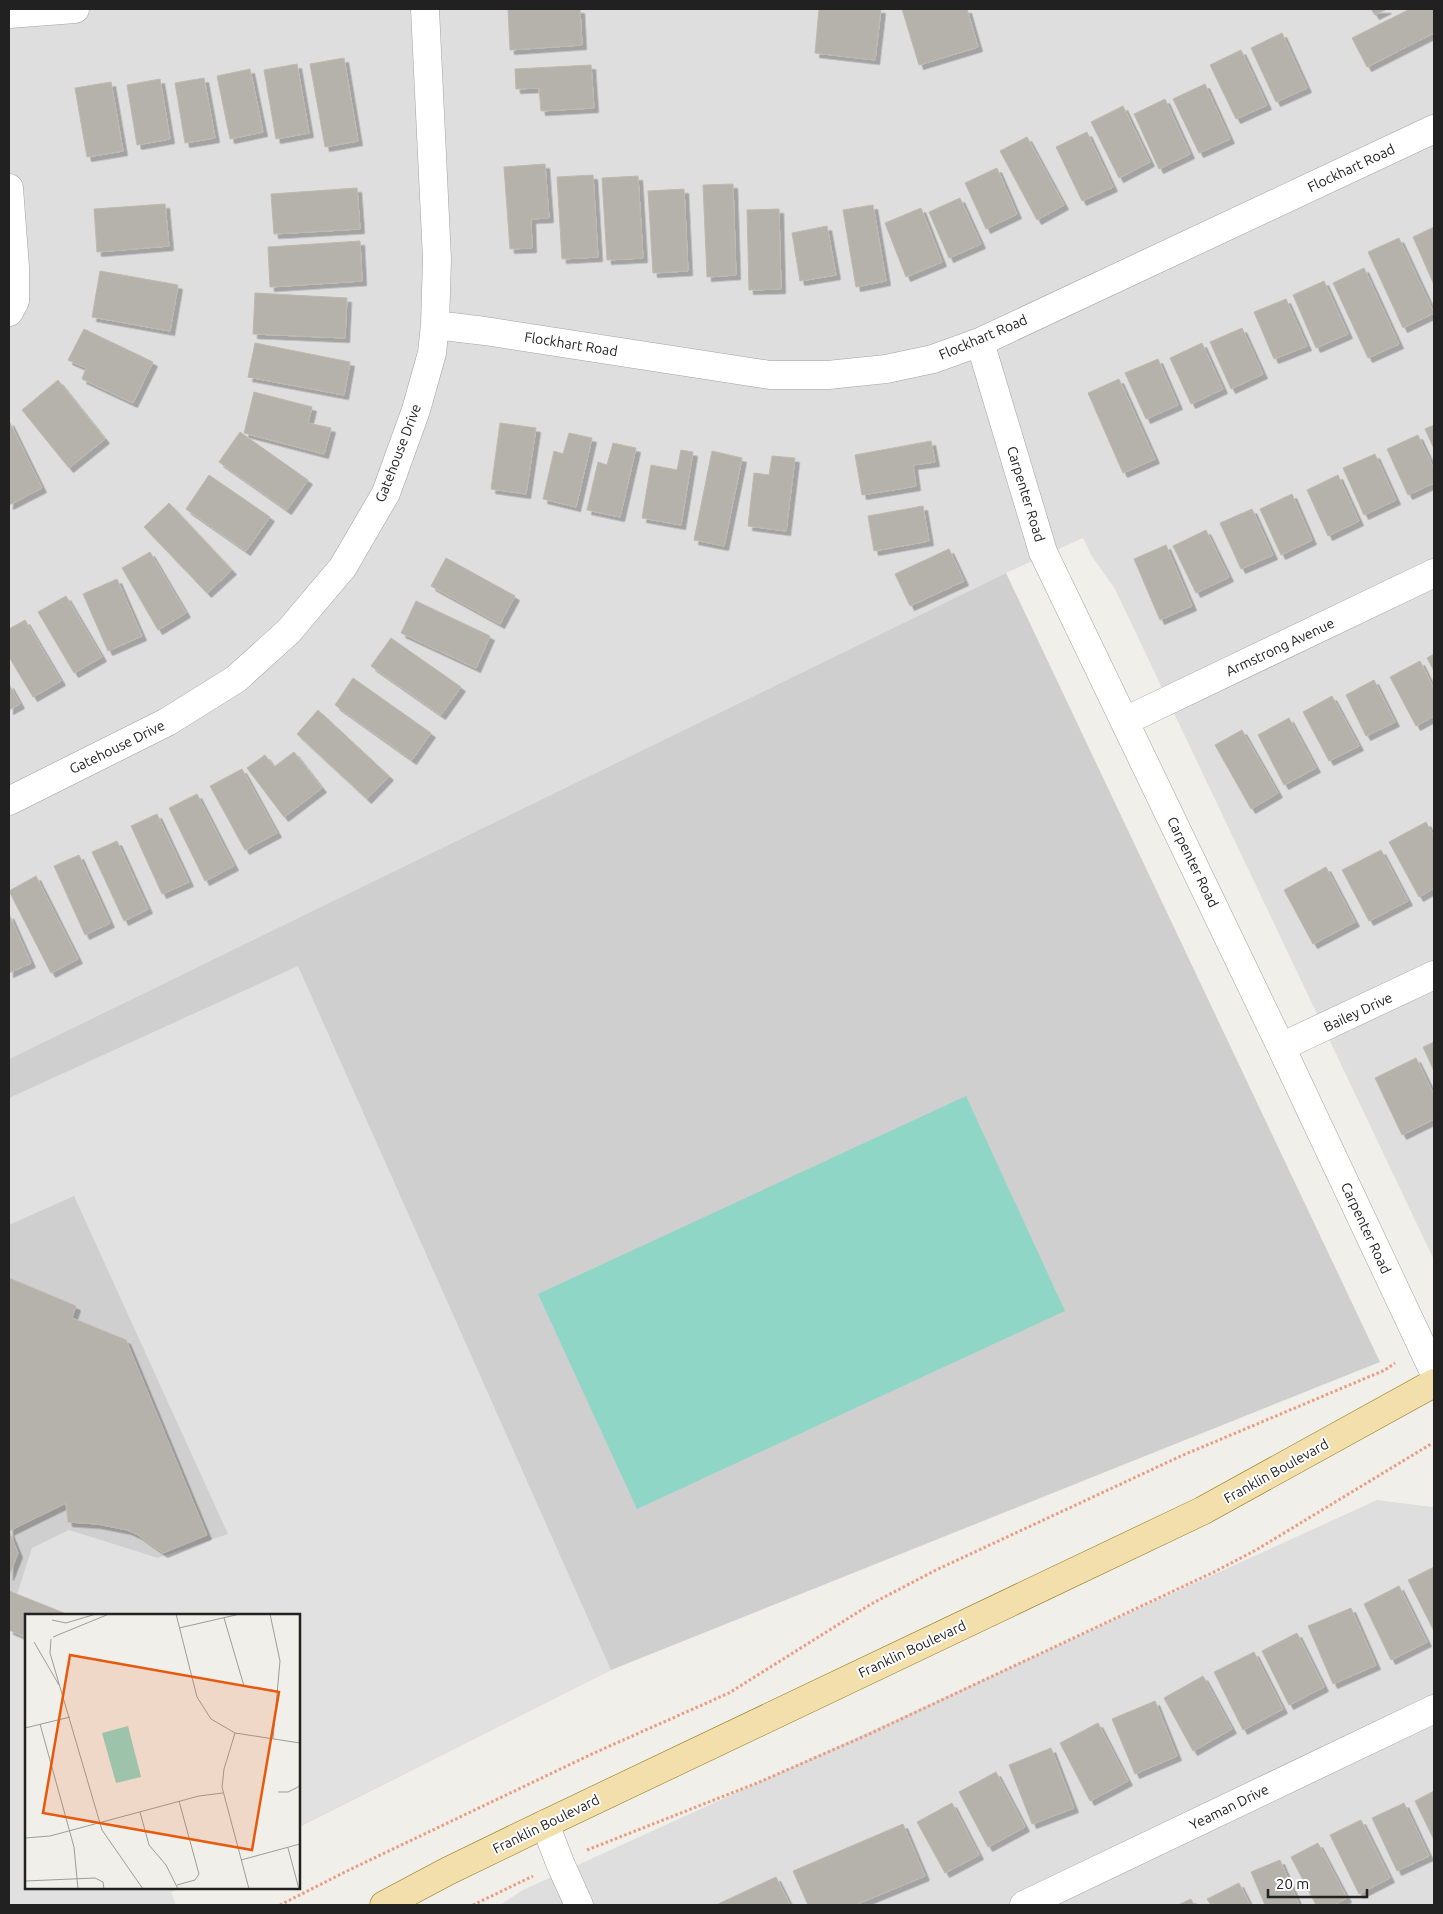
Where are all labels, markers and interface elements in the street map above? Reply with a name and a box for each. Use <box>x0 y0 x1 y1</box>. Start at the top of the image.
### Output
street label: Flockhart Road <box>1305 141 1397 195</box>
street label: Flockhart Road <box>936 311 1030 363</box>
street label: Flockhart Road <box>523 329 619 359</box>
street label: Gatehouse Drive <box>372 402 424 504</box>
street label: Carpenter Road <box>1004 444 1048 544</box>
street label: Armstrong Avenue <box>1223 615 1337 679</box>
street label: Gatehouse Drive <box>67 717 167 777</box>
street label: Carpenter Road <box>1164 814 1222 910</box>
street label: Bailey Drive <box>1321 989 1395 1035</box>
street label: Carpenter Road <box>1338 1180 1394 1276</box>
street label: Franklin Boulevard <box>1221 1436 1331 1506</box>
inset map <box>25 1614 300 1889</box>
street label: Franklin Boulevard <box>856 1617 968 1681</box>
street label: Yeaman Drive <box>1187 1781 1271 1833</box>
street label: Franklin Boulevard <box>490 1791 602 1857</box>
scale bar <box>1268 1866 1367 1898</box>
text: 20 m <box>1276 1875 1309 1892</box>

